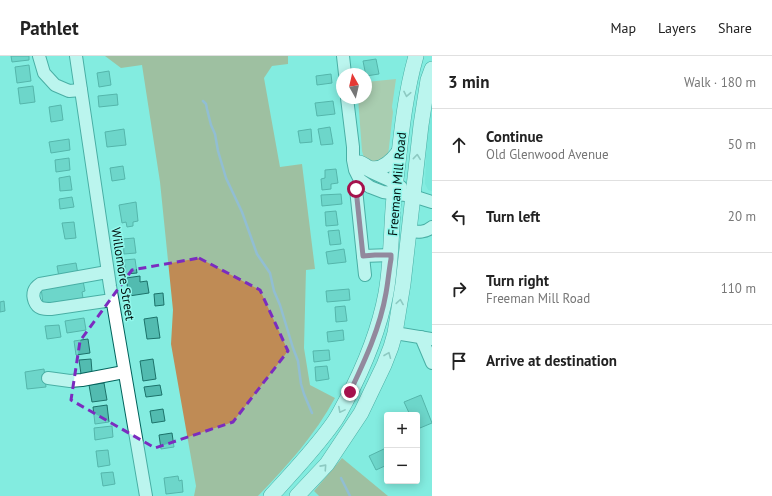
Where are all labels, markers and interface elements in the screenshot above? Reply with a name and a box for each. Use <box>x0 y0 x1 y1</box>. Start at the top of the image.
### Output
text: Pathlet <box>20 16 79 40</box>
text: Map <box>610 19 636 37</box>
text: Layers <box>658 19 696 37</box>
text: Share <box>718 19 752 37</box>
north arrow <box>336 68 372 104</box>
text: 3 min <box>448 71 489 93</box>
text: Walk · 180 m <box>684 74 756 91</box>
one-way arrow <box>403 91 412 97</box>
text: Continue <box>486 127 543 146</box>
street label: Freeman Mill Road <box>384 131 410 237</box>
icon: ahead <box>448 134 470 156</box>
text: 50 m <box>728 136 756 153</box>
text: Old Glenwood Avenue <box>486 146 609 163</box>
one-way arrow <box>413 154 422 160</box>
route start <box>347 180 365 198</box>
icon: left <box>448 206 470 228</box>
text: Turn left <box>486 207 540 226</box>
text: 20 m <box>728 208 756 225</box>
street label: Willomore Street <box>107 226 139 322</box>
text: Turn right <box>486 271 549 290</box>
icon: right <box>448 278 470 300</box>
text: 110 m <box>721 280 756 297</box>
text: Freeman Mill Road <box>486 290 590 307</box>
one-way arrow <box>395 299 404 305</box>
icon: arrive <box>448 350 470 372</box>
one-way arrow <box>383 351 391 358</box>
text: Arrive at destination <box>486 351 617 370</box>
route end <box>341 383 359 401</box>
one-way arrow <box>338 406 345 413</box>
map controls <box>384 412 420 484</box>
button: + <box>384 412 420 448</box>
button: − <box>384 448 420 484</box>
one-way arrow <box>319 465 326 472</box>

